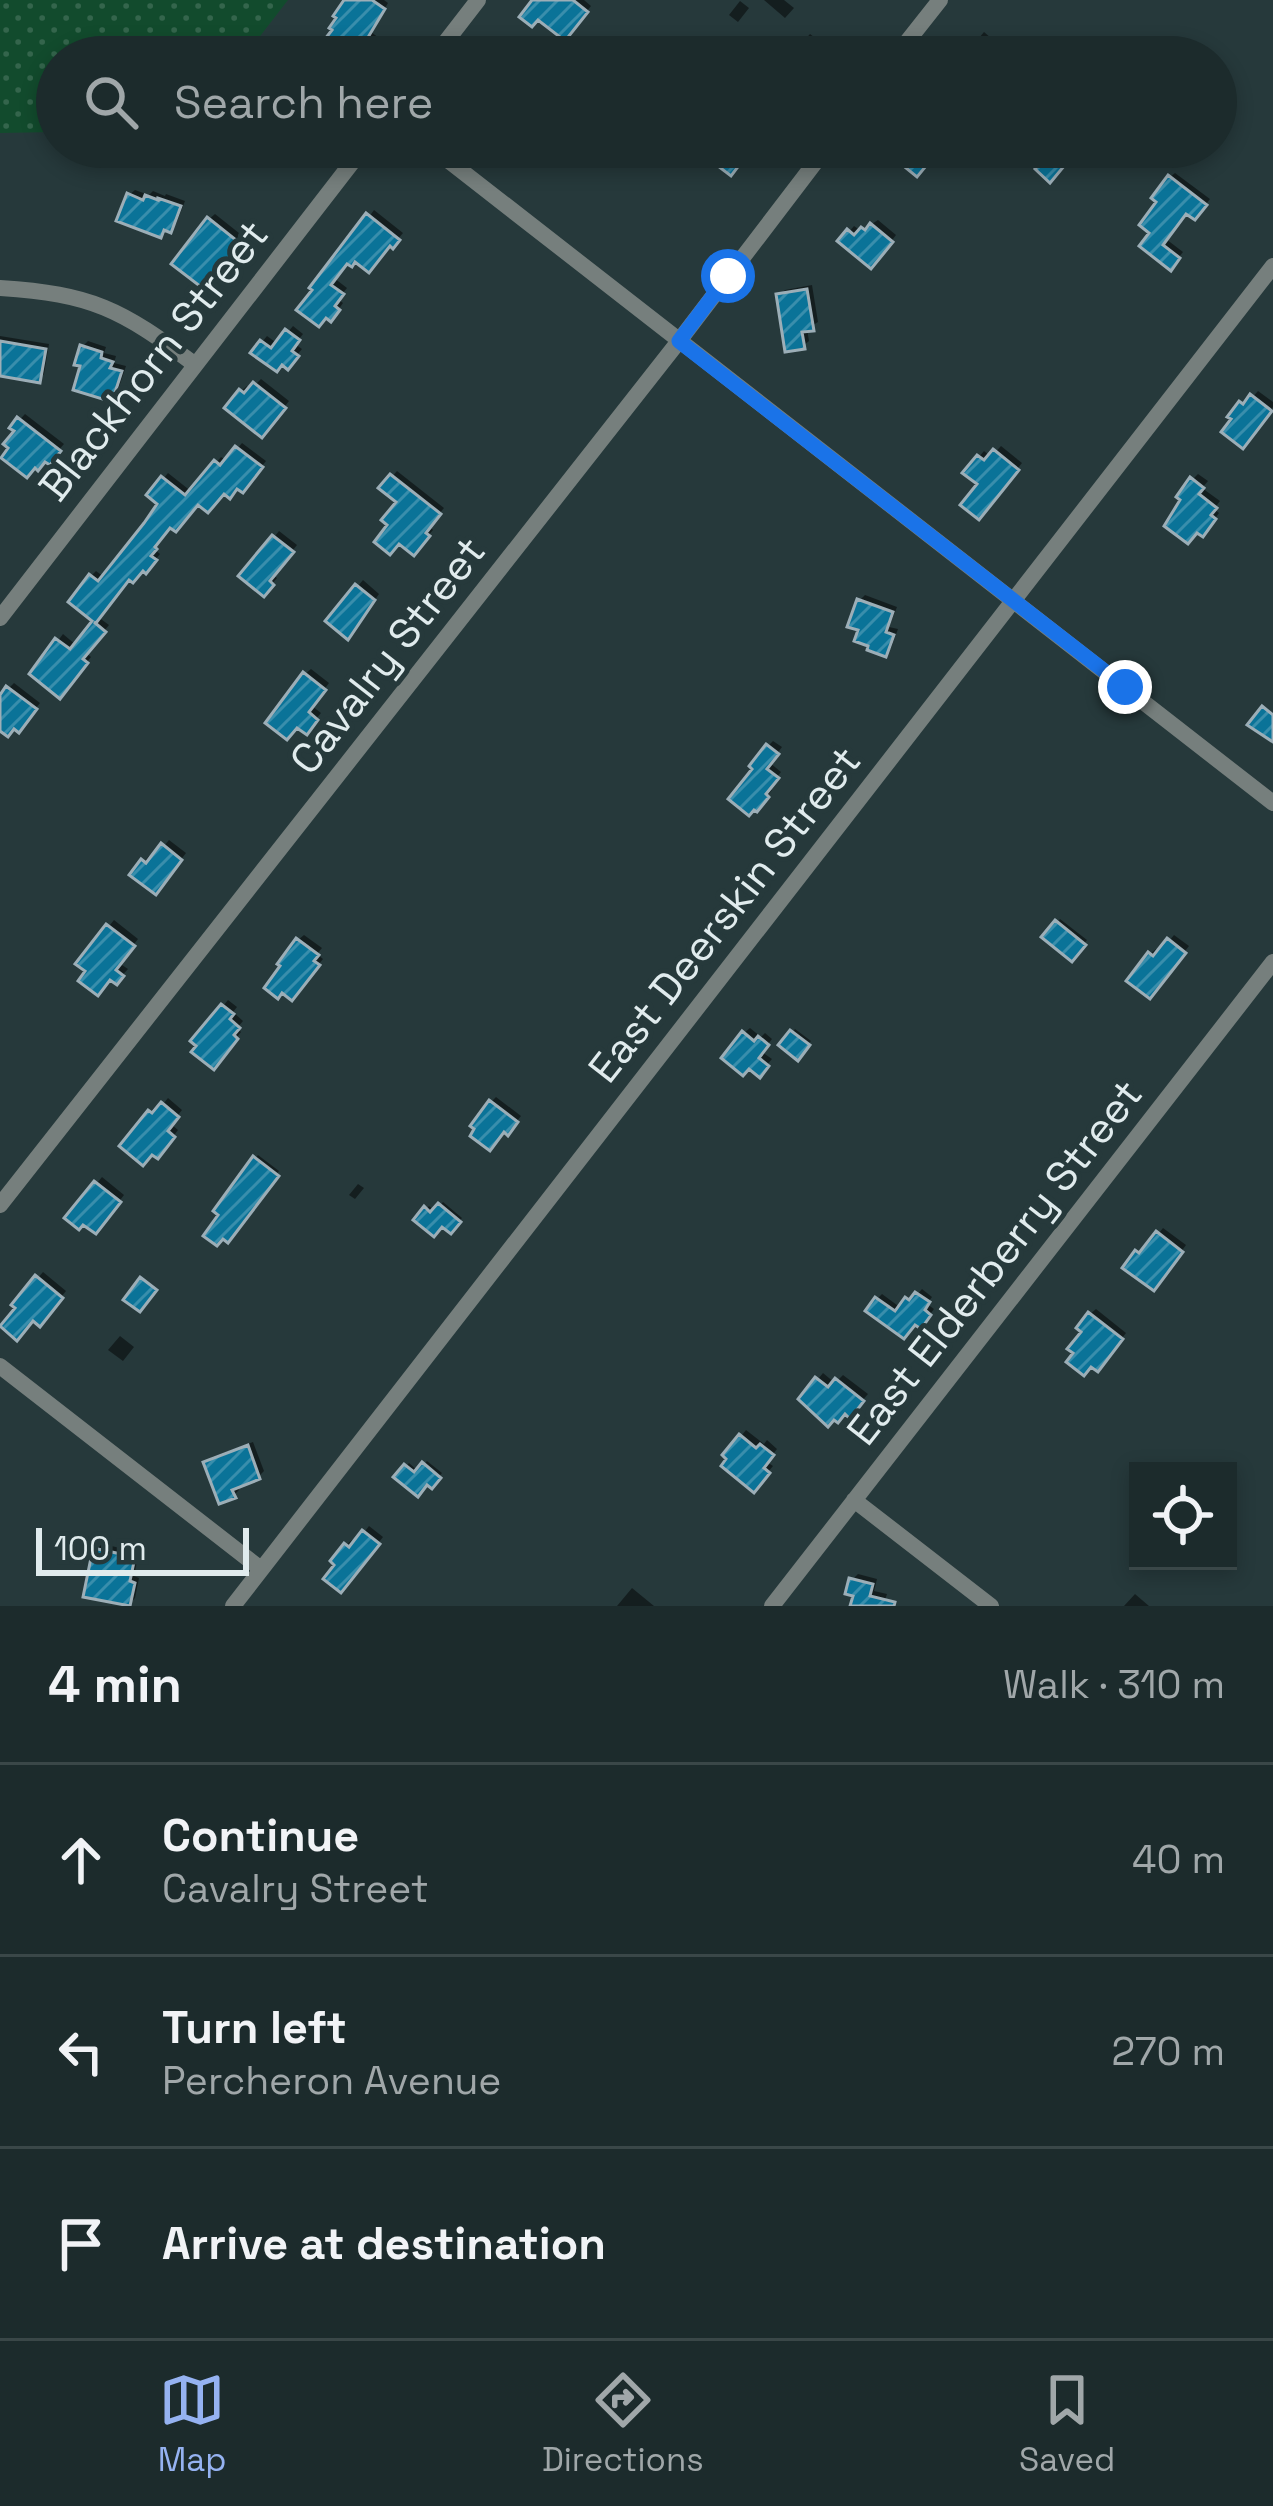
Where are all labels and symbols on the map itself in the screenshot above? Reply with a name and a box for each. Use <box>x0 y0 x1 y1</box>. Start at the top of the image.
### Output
street label: Blackhorn Street <box>27 209 279 511</box>
route start <box>701 249 755 303</box>
street label: Cavalry Street <box>278 526 497 785</box>
route end <box>1098 660 1152 714</box>
street label: East Deerskin Street <box>577 736 872 1093</box>
street label: East Elderberry Street <box>835 1069 1154 1456</box>
scale bar <box>36 1522 249 1575</box>

